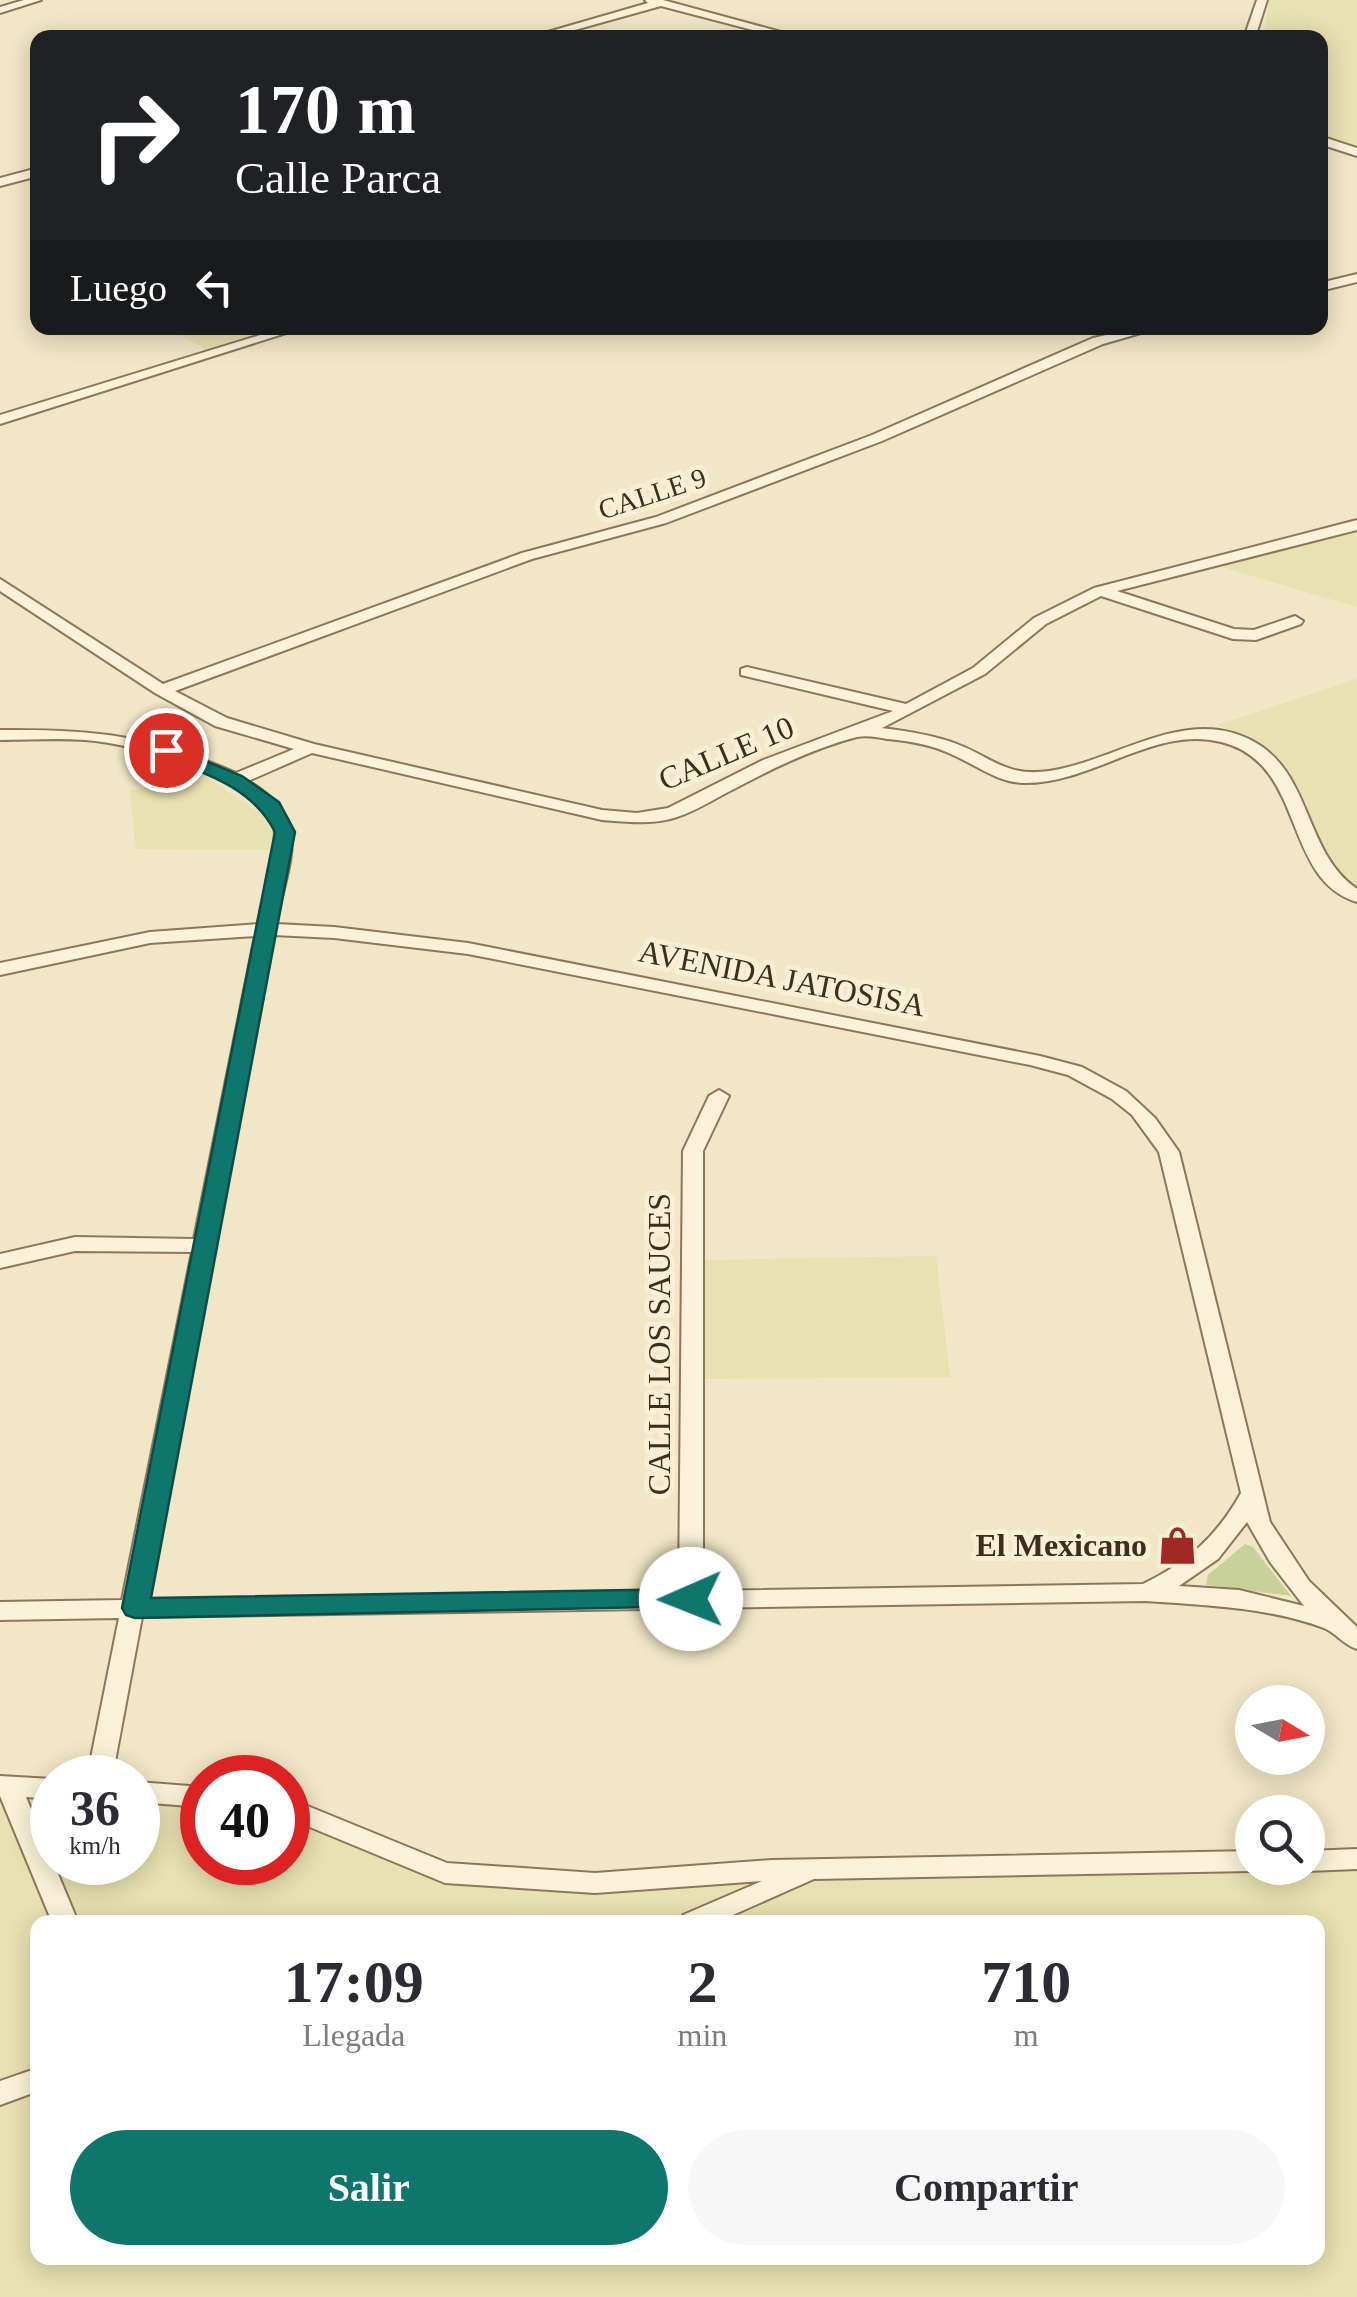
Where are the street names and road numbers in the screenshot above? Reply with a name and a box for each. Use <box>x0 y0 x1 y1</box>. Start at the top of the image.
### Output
street label: CALLE 9 <box>594 462 710 525</box>
street label: CALLE 10 <box>653 708 799 798</box>
street label: AVENIDA JATOSISA <box>636 933 928 1023</box>
street label: CALLE LOS SAUCES <box>641 1193 677 1495</box>

